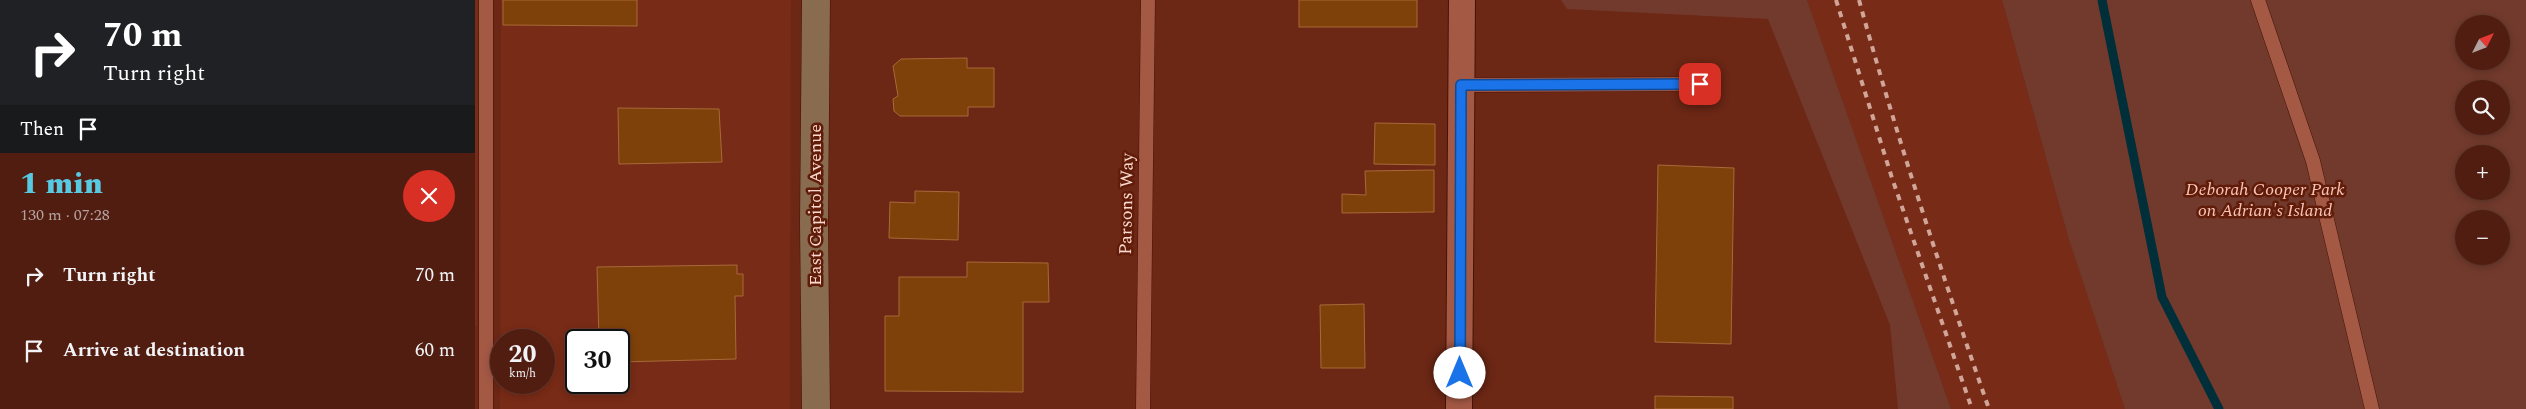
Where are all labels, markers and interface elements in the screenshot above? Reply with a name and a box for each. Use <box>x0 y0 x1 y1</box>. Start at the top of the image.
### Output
text: 70 m <box>103 9 183 62</box>
north arrow <box>2455 15 2510 70</box>
map controls <box>2455 15 2510 265</box>
icon: right <box>20 20 85 85</box>
text: Turn right <box>103 57 205 90</box>
pin <box>1679 63 1721 105</box>
icon: arrive <box>1686 70 1714 98</box>
button: search <box>2455 80 2510 135</box>
text: Then <box>20 115 64 144</box>
icon: arrive <box>74 115 102 143</box>
street label: East Capitol Avenue <box>802 124 829 286</box>
button: + <box>2455 145 2510 200</box>
street label: Parsons Way <box>1112 151 1141 255</box>
text: 1 min <box>20 161 103 207</box>
button: close <box>403 170 455 222</box>
park label: Deborah Cooper Park on Adrian's Island <box>2185 176 2345 224</box>
text: 130 m · 07:28 <box>20 203 110 227</box>
button: − <box>2455 210 2510 265</box>
text: Turn right <box>63 261 156 290</box>
text: 70 m <box>415 261 455 290</box>
icon: right <box>20 262 48 290</box>
speed limit sign: 30 <box>565 329 630 394</box>
text: Arrive at destination <box>63 336 245 365</box>
text: 60 m <box>415 336 455 365</box>
text: 20 <box>508 336 537 374</box>
icon: arrive <box>20 337 48 365</box>
position arrow <box>1433 346 1485 398</box>
text: km/h <box>509 364 536 383</box>

